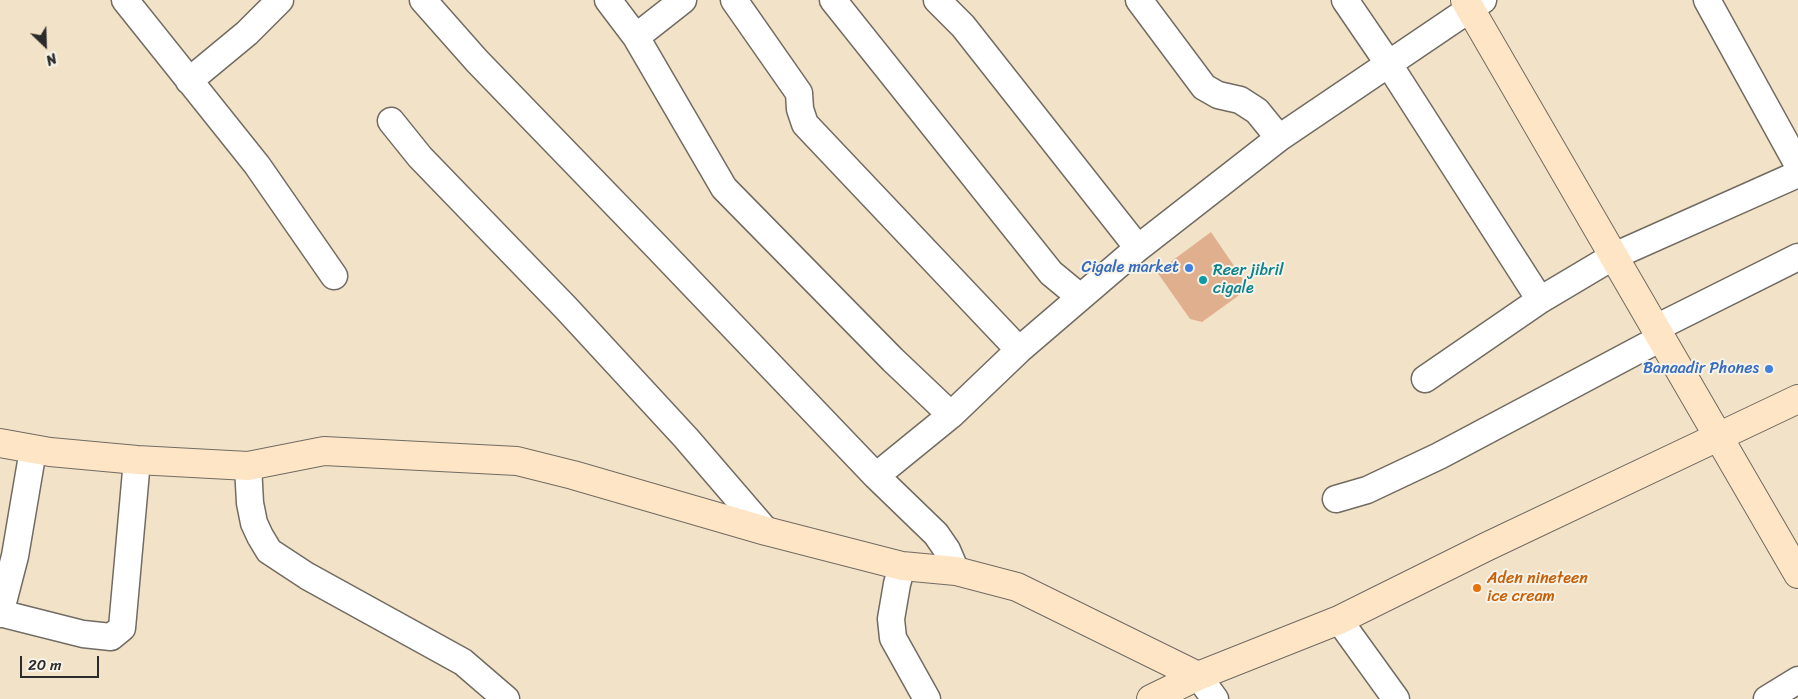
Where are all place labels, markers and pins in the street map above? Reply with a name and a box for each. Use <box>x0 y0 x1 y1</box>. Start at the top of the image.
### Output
place label: Cigale market <box>1081 258 1179 278</box>
place label: Reer jibril cigale <box>1213 261 1284 299</box>
marker: Cigale market <box>1183 262 1195 274</box>
marker: Reer jibril cigale <box>1197 274 1209 286</box>
place label: Banaadir Phones <box>1643 359 1759 379</box>
marker: Banaadir Phones <box>1763 363 1775 375</box>
place label: Aden nineteen ice cream <box>1487 569 1588 607</box>
marker: Aden nineteen ice cream <box>1471 582 1483 594</box>

